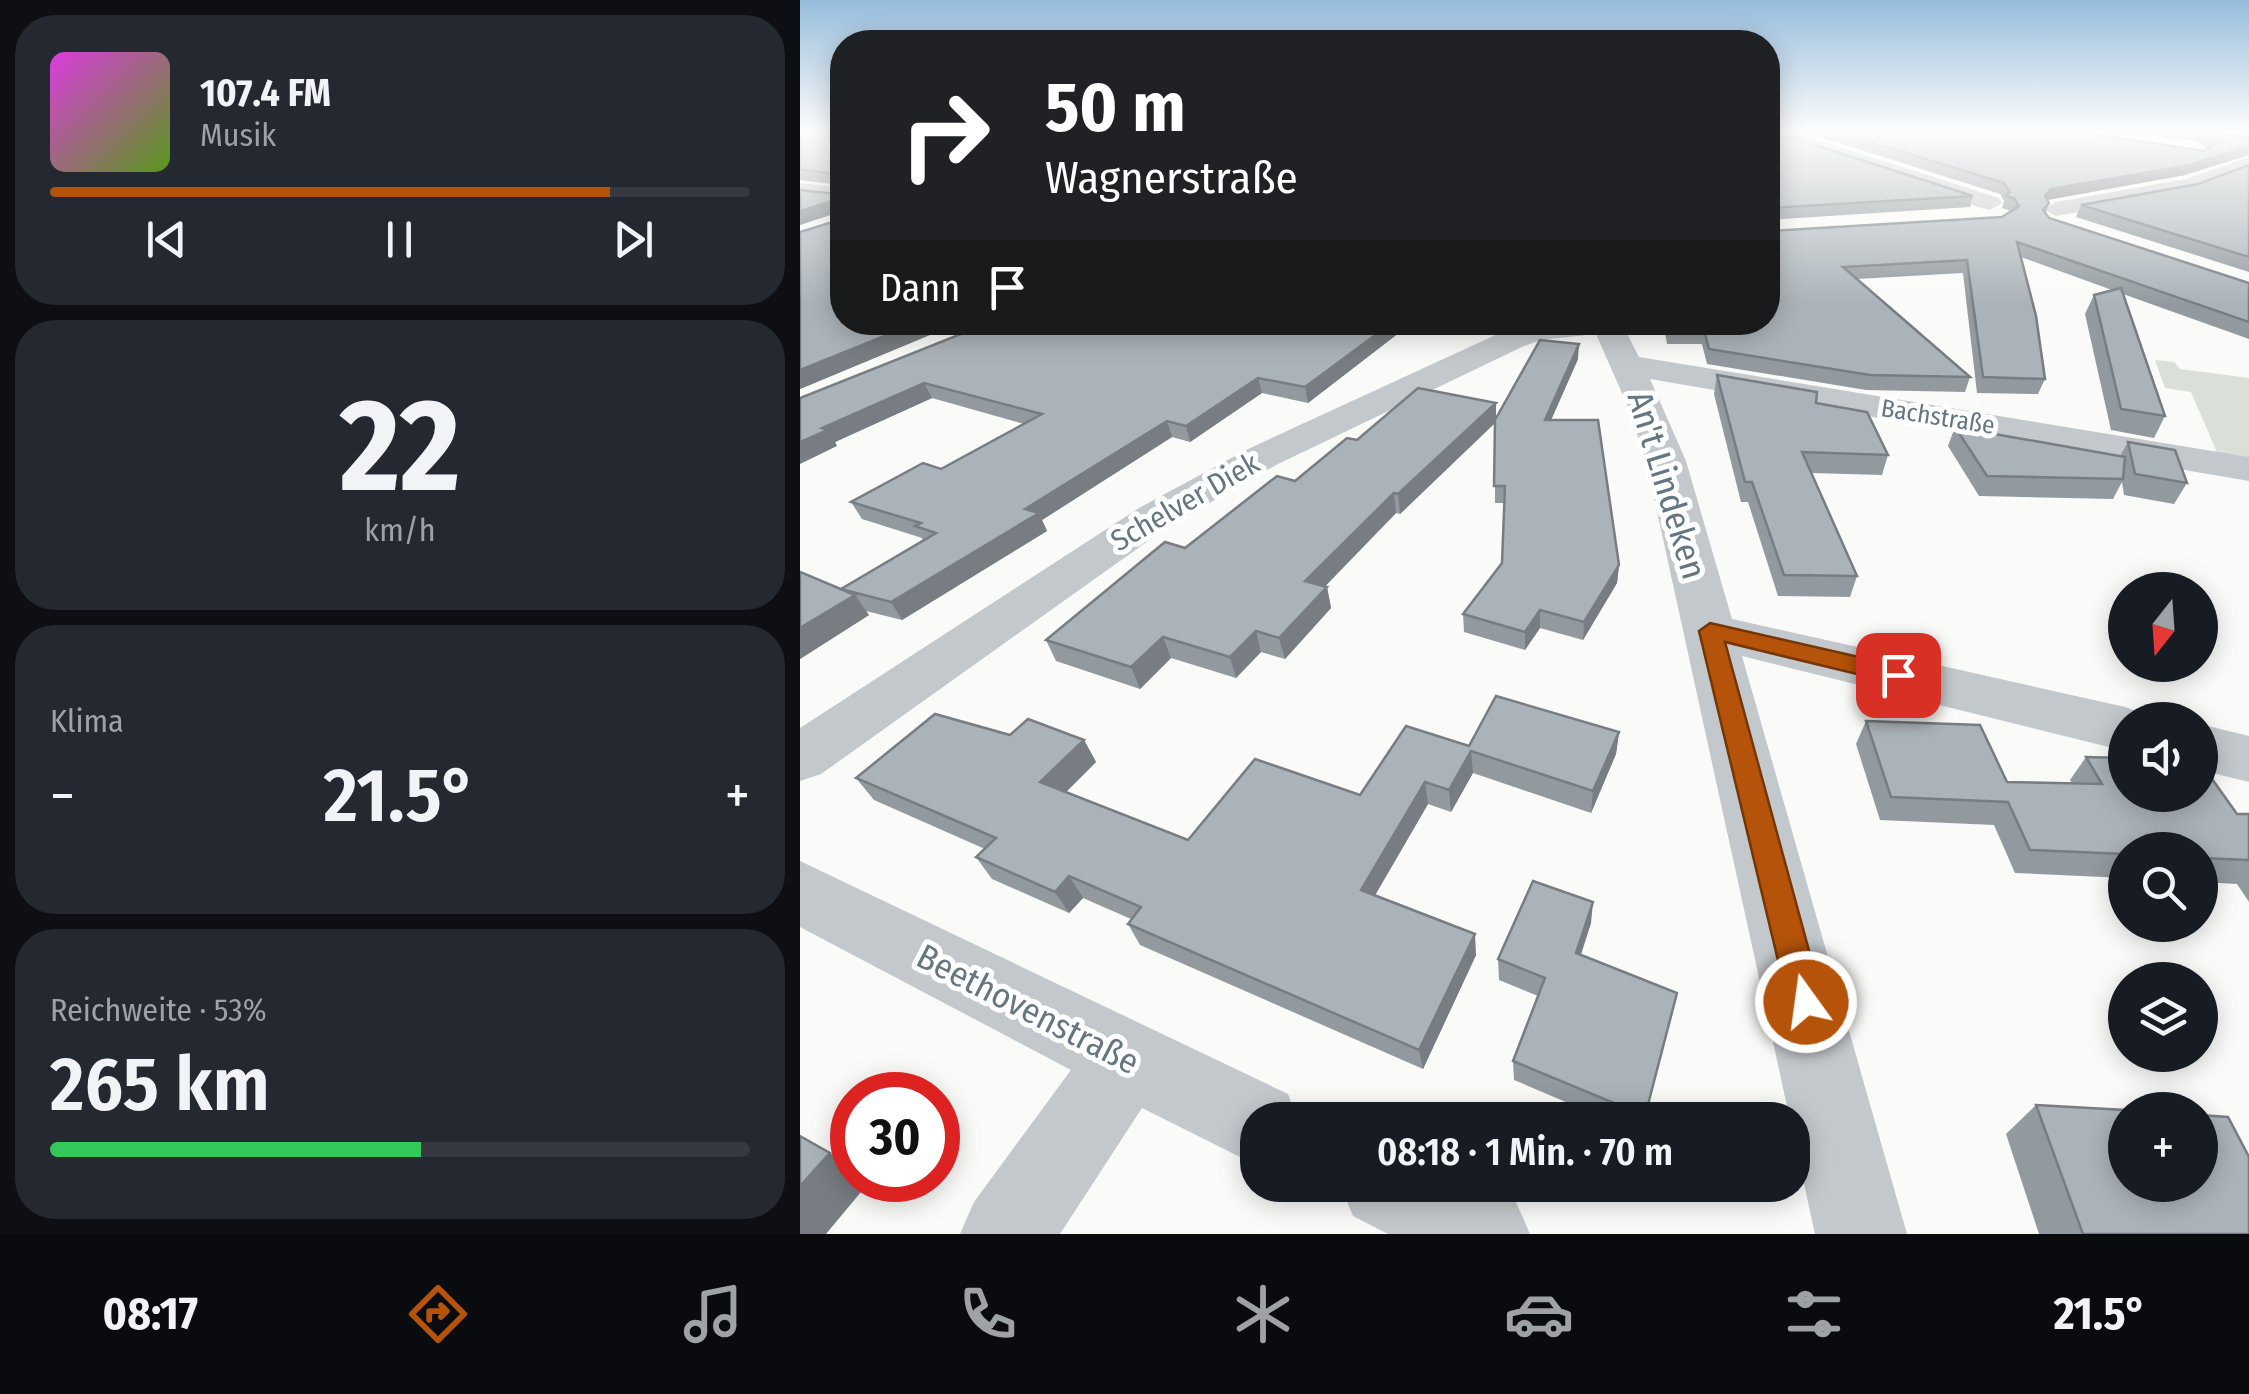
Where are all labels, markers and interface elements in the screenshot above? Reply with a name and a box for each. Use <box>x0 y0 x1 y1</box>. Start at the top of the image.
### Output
text: 50 m <box>1045 66 1186 150</box>
text: 107.4 FM <box>200 70 331 116</box>
icon: right <box>880 70 1010 200</box>
text: Musik <box>200 116 276 154</box>
text: Wagnerstraße <box>1045 151 1298 205</box>
icon: previous <box>139 212 194 267</box>
icon: pause <box>372 212 427 267</box>
icon: next <box>606 212 661 267</box>
icon: arrive <box>980 260 1035 315</box>
text: Dann <box>880 265 960 311</box>
text: 22 <box>340 368 460 524</box>
street label: An't Lindeken <box>1619 386 1715 584</box>
street label: Bachstraße <box>1879 393 1997 441</box>
street label: Schelver Diek <box>1104 445 1266 559</box>
text: km/h <box>364 511 436 549</box>
north arrow <box>2108 572 2218 682</box>
map controls <box>2108 572 2218 1202</box>
pin <box>1856 633 1941 718</box>
icon: arrive <box>1871 648 1926 703</box>
text: Klima <box>50 702 124 740</box>
button: sound <box>2108 702 2218 812</box>
text: 21.5° <box>324 751 476 841</box>
text: − <box>50 763 75 829</box>
text: + <box>725 763 750 829</box>
button: search <box>2108 832 2218 942</box>
street label: Beethovenstraße <box>910 935 1146 1083</box>
position arrow <box>1754 950 1858 1054</box>
button: layers <box>2108 962 2218 1072</box>
text: Reichweite · 53% <box>50 991 267 1029</box>
text: 265 km <box>50 1040 270 1130</box>
speed limit sign: 30 <box>830 1072 960 1202</box>
button: + <box>2108 1092 2218 1202</box>
text: 08:18 · 1 Min. · 70 m <box>1377 1129 1673 1175</box>
icon: directions <box>403 1279 473 1349</box>
icon: music <box>678 1279 748 1349</box>
icon: phone <box>953 1279 1023 1349</box>
icon: climate <box>1228 1279 1298 1349</box>
icon: car <box>1504 1279 1574 1349</box>
icon: filters <box>1779 1279 1849 1349</box>
text: 08:17 <box>103 1287 198 1341</box>
text: 21.5° <box>2054 1287 2146 1341</box>

